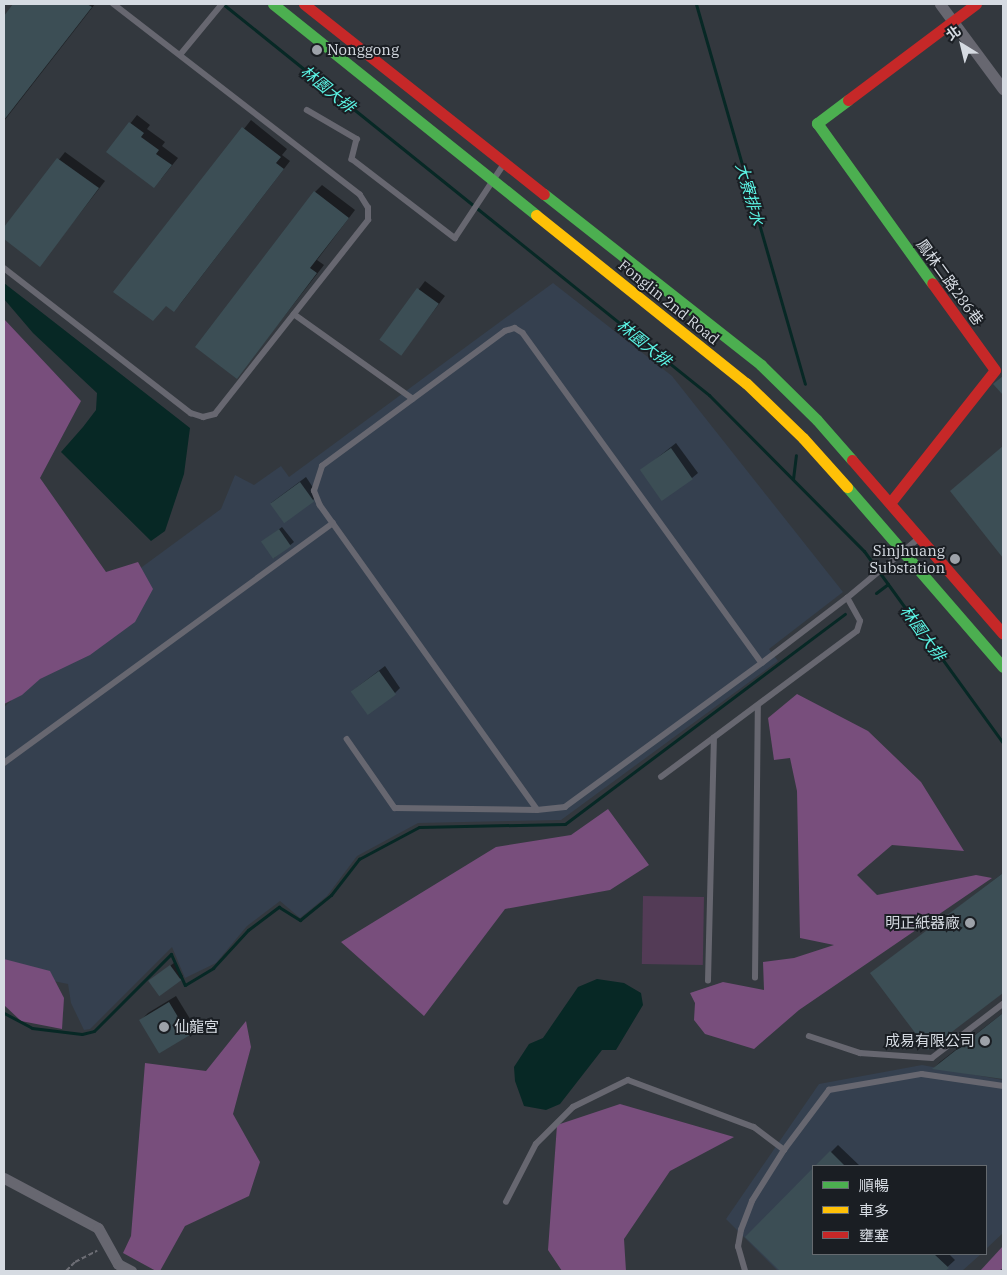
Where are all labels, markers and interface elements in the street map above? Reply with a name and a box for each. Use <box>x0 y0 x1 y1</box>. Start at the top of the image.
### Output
north arrow <box>937 20 987 70</box>
text: 北 <box>942 21 964 44</box>
place label: Nonggong <box>327 41 399 59</box>
marker: Nonggong <box>311 44 323 56</box>
water label: 林園大排 <box>297 61 359 117</box>
water label: 大寮排水 <box>732 161 768 227</box>
street label: 鳳林二路286巷 <box>913 235 987 329</box>
street label: Fonglin 2nd Road <box>615 256 723 348</box>
water label: 林園大排 <box>613 315 675 371</box>
place label: Sinjhuang Substation <box>869 541 945 576</box>
marker: Sinjhuang Substation <box>949 553 961 565</box>
water label: 林園大排 <box>896 601 950 665</box>
place label: 明正紙器廠 <box>885 914 960 932</box>
marker: 明正紙器廠 <box>964 917 976 929</box>
place label: 仙龍宮 <box>174 1018 219 1036</box>
marker: 仙龍宮 <box>158 1021 170 1033</box>
place label: 成易有限公司 <box>885 1032 975 1050</box>
marker: 成易有限公司 <box>979 1035 991 1047</box>
legend <box>812 1165 987 1255</box>
text: 順暢 <box>859 1176 889 1195</box>
text: 車多 <box>859 1201 889 1220</box>
text: 壅塞 <box>859 1226 889 1245</box>

